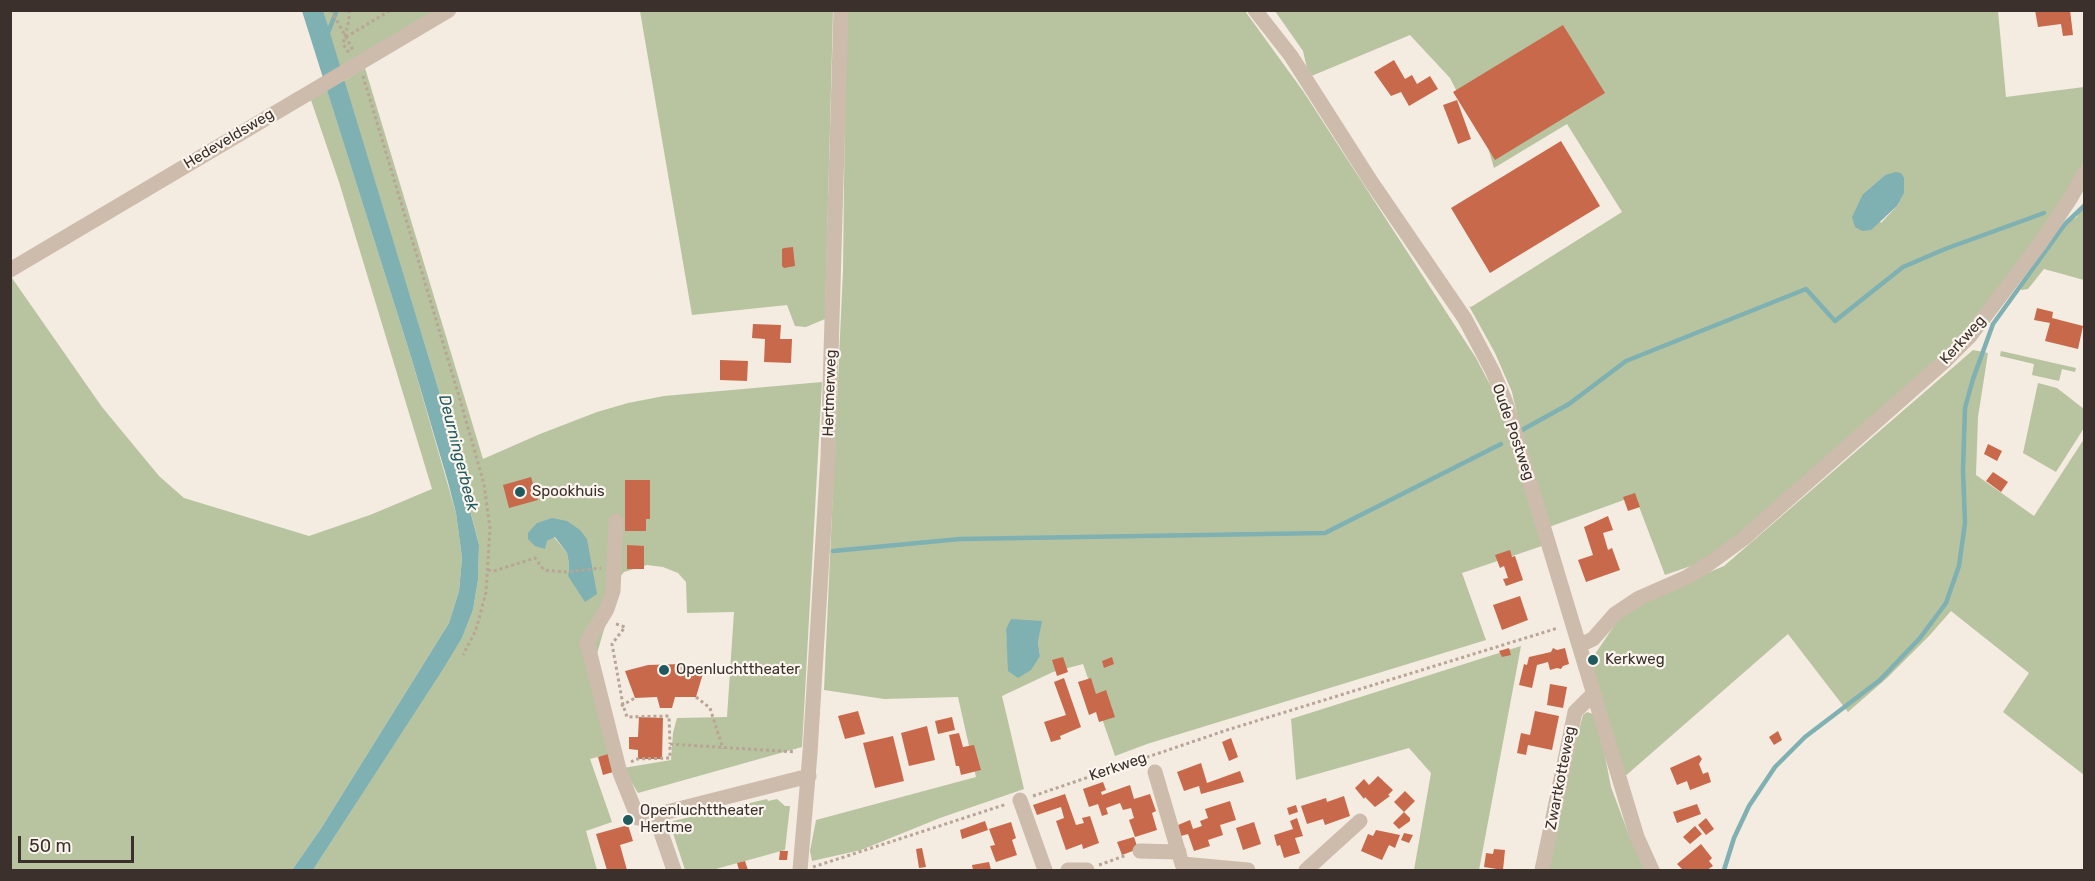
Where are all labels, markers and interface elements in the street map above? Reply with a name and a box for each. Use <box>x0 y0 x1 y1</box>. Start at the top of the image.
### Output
street label: Hedeveldsweg <box>181 105 277 173</box>
street label: Kerkweg <box>1936 312 1990 368</box>
street label: Hertmerweg <box>819 349 841 437</box>
street label: Oude Postweg <box>1488 381 1538 483</box>
water label: Deurningerbeek <box>434 393 482 513</box>
place label: Spookhuis <box>532 483 605 501</box>
marker: Spookhuis <box>513 485 527 499</box>
place label: Kerkweg <box>1605 651 1665 669</box>
marker: Kerkweg <box>1586 653 1600 667</box>
place label: Openluchttheater <box>676 661 800 679</box>
marker: Openluchttheater <box>657 663 671 677</box>
street label: Zwartkotteweg <box>1542 725 1580 831</box>
street label: Kerkweg <box>1087 749 1149 785</box>
place label: Openluchttheater Hertme <box>640 802 764 837</box>
marker: Openluchttheater Hertme <box>621 813 635 827</box>
scale bar <box>21 824 136 862</box>
text: 50 m <box>29 835 72 857</box>

